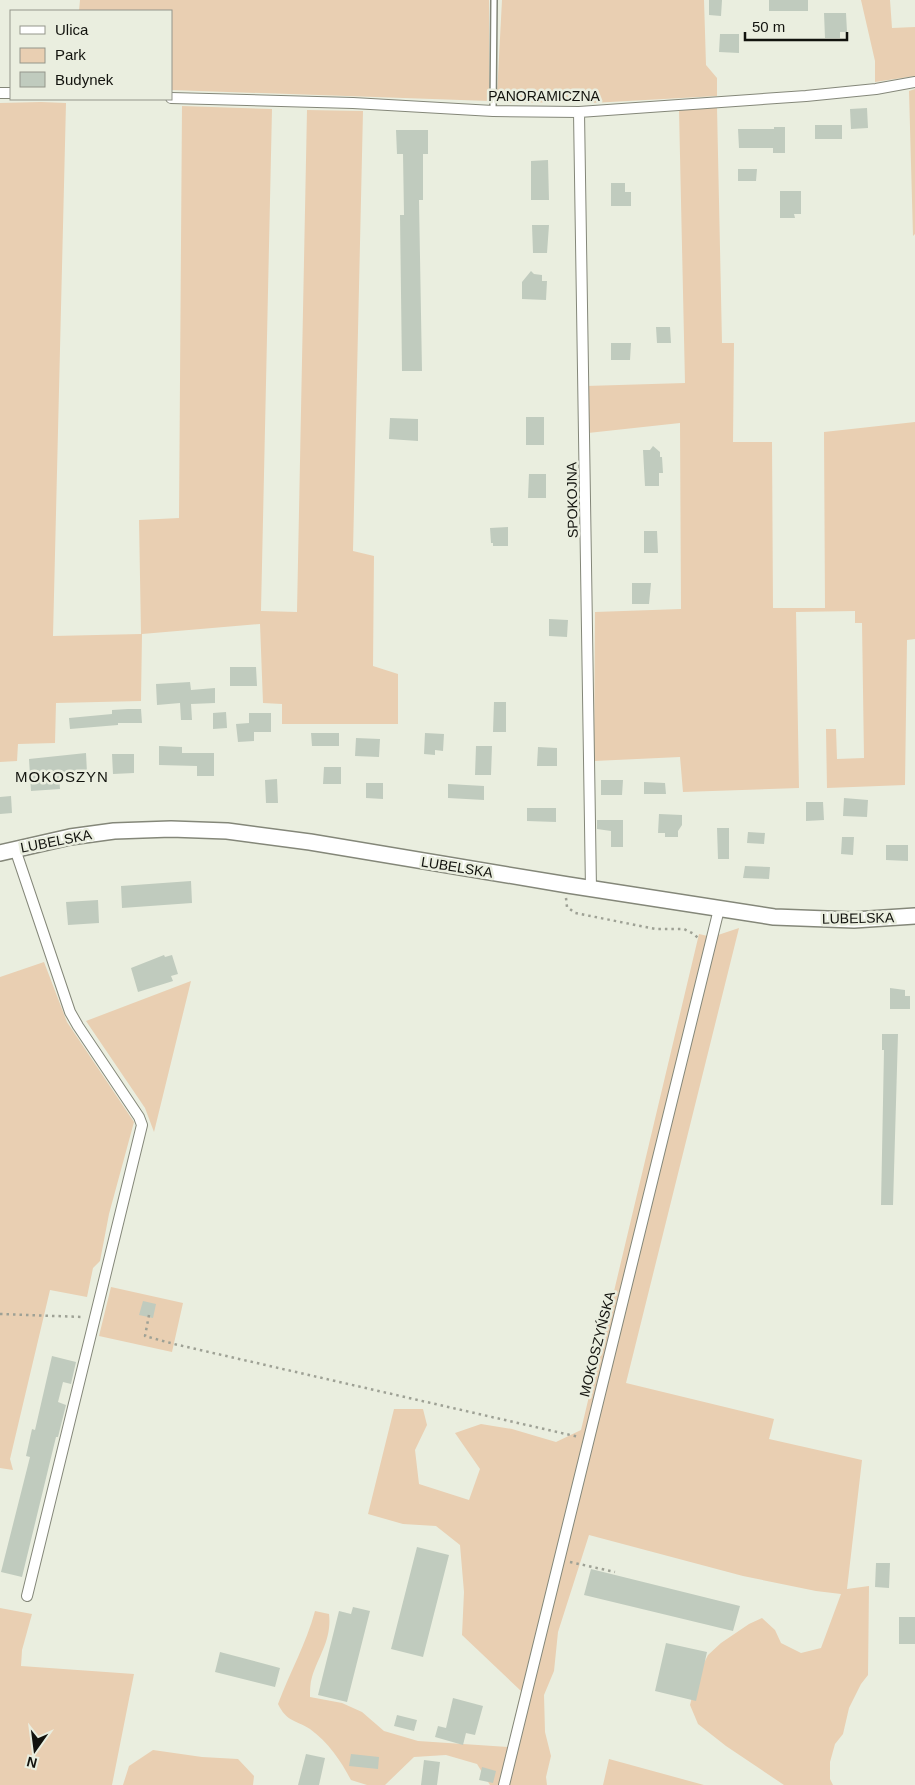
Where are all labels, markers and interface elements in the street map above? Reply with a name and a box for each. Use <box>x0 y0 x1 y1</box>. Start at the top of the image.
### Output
legend <box>10 10 172 100</box>
scale bar <box>745 10 848 42</box>
text: 50 m <box>752 18 785 35</box>
text: Ulica <box>55 21 89 38</box>
text: Park <box>55 46 86 63</box>
text: Budynek <box>55 71 114 88</box>
street label: PANORAMICZNA <box>488 88 601 104</box>
street label: SPOKOJNA <box>563 461 581 538</box>
district label: MOKOSZYN <box>15 768 109 785</box>
street label: LUBELSKA <box>19 826 94 856</box>
street label: LUBELSKA <box>420 853 495 881</box>
street label: LUBELSKA <box>822 909 895 927</box>
street label: MOKOSZYŃSKA <box>576 1289 618 1398</box>
north arrow <box>10 1725 60 1775</box>
text: N <box>25 1754 39 1772</box>

